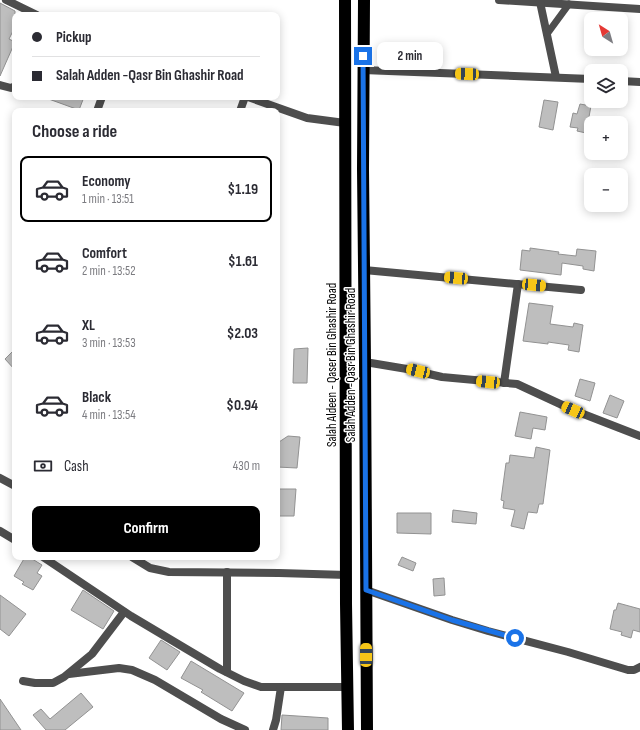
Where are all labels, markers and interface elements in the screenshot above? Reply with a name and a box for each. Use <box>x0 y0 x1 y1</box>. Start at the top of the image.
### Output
north arrow <box>584 12 628 56</box>
map controls <box>584 12 628 212</box>
text: Pickup <box>56 28 92 47</box>
callout: 2 min <box>377 42 443 70</box>
route end <box>354 47 372 65</box>
text: 2 min <box>398 48 422 64</box>
button: layers <box>584 64 628 108</box>
text: Salah Adden -Qasr Bin Ghashir Road <box>56 66 244 85</box>
car <box>455 68 479 80</box>
button: + <box>584 116 628 160</box>
text: Choose a ride <box>32 121 117 142</box>
button: − <box>584 168 628 212</box>
icon: car <box>34 171 70 207</box>
text: Economy <box>82 172 131 191</box>
text: $1.19 <box>228 180 258 199</box>
text: 1 min · 13:51 <box>82 191 134 207</box>
icon: car <box>34 243 70 279</box>
text: Comfort <box>82 244 127 263</box>
text: $1.61 <box>228 252 258 271</box>
text: 2 min · 13:52 <box>82 263 136 279</box>
car <box>444 271 468 285</box>
car <box>522 278 546 292</box>
street label: Salah Aldeen - Qaser Bin Ghashir Road <box>324 283 340 447</box>
street label: Salah Adden -Qasr Bin Ghashir Road <box>343 288 359 442</box>
icon: car <box>34 315 70 351</box>
text: XL <box>82 316 95 335</box>
text: $2.03 <box>227 324 258 343</box>
text: 3 min · 13:53 <box>82 335 136 351</box>
car <box>405 362 431 380</box>
car <box>475 375 501 389</box>
icon: car <box>34 387 70 423</box>
text: Black <box>82 388 111 407</box>
text: $0.94 <box>226 396 258 415</box>
car <box>560 400 586 420</box>
text: 4 min · 13:54 <box>82 407 136 423</box>
icon: cash <box>32 455 54 477</box>
text: Cash <box>64 457 89 476</box>
text: 430 m <box>233 458 260 474</box>
button: Confirm <box>32 506 260 552</box>
route start <box>506 629 524 647</box>
car <box>360 643 372 667</box>

